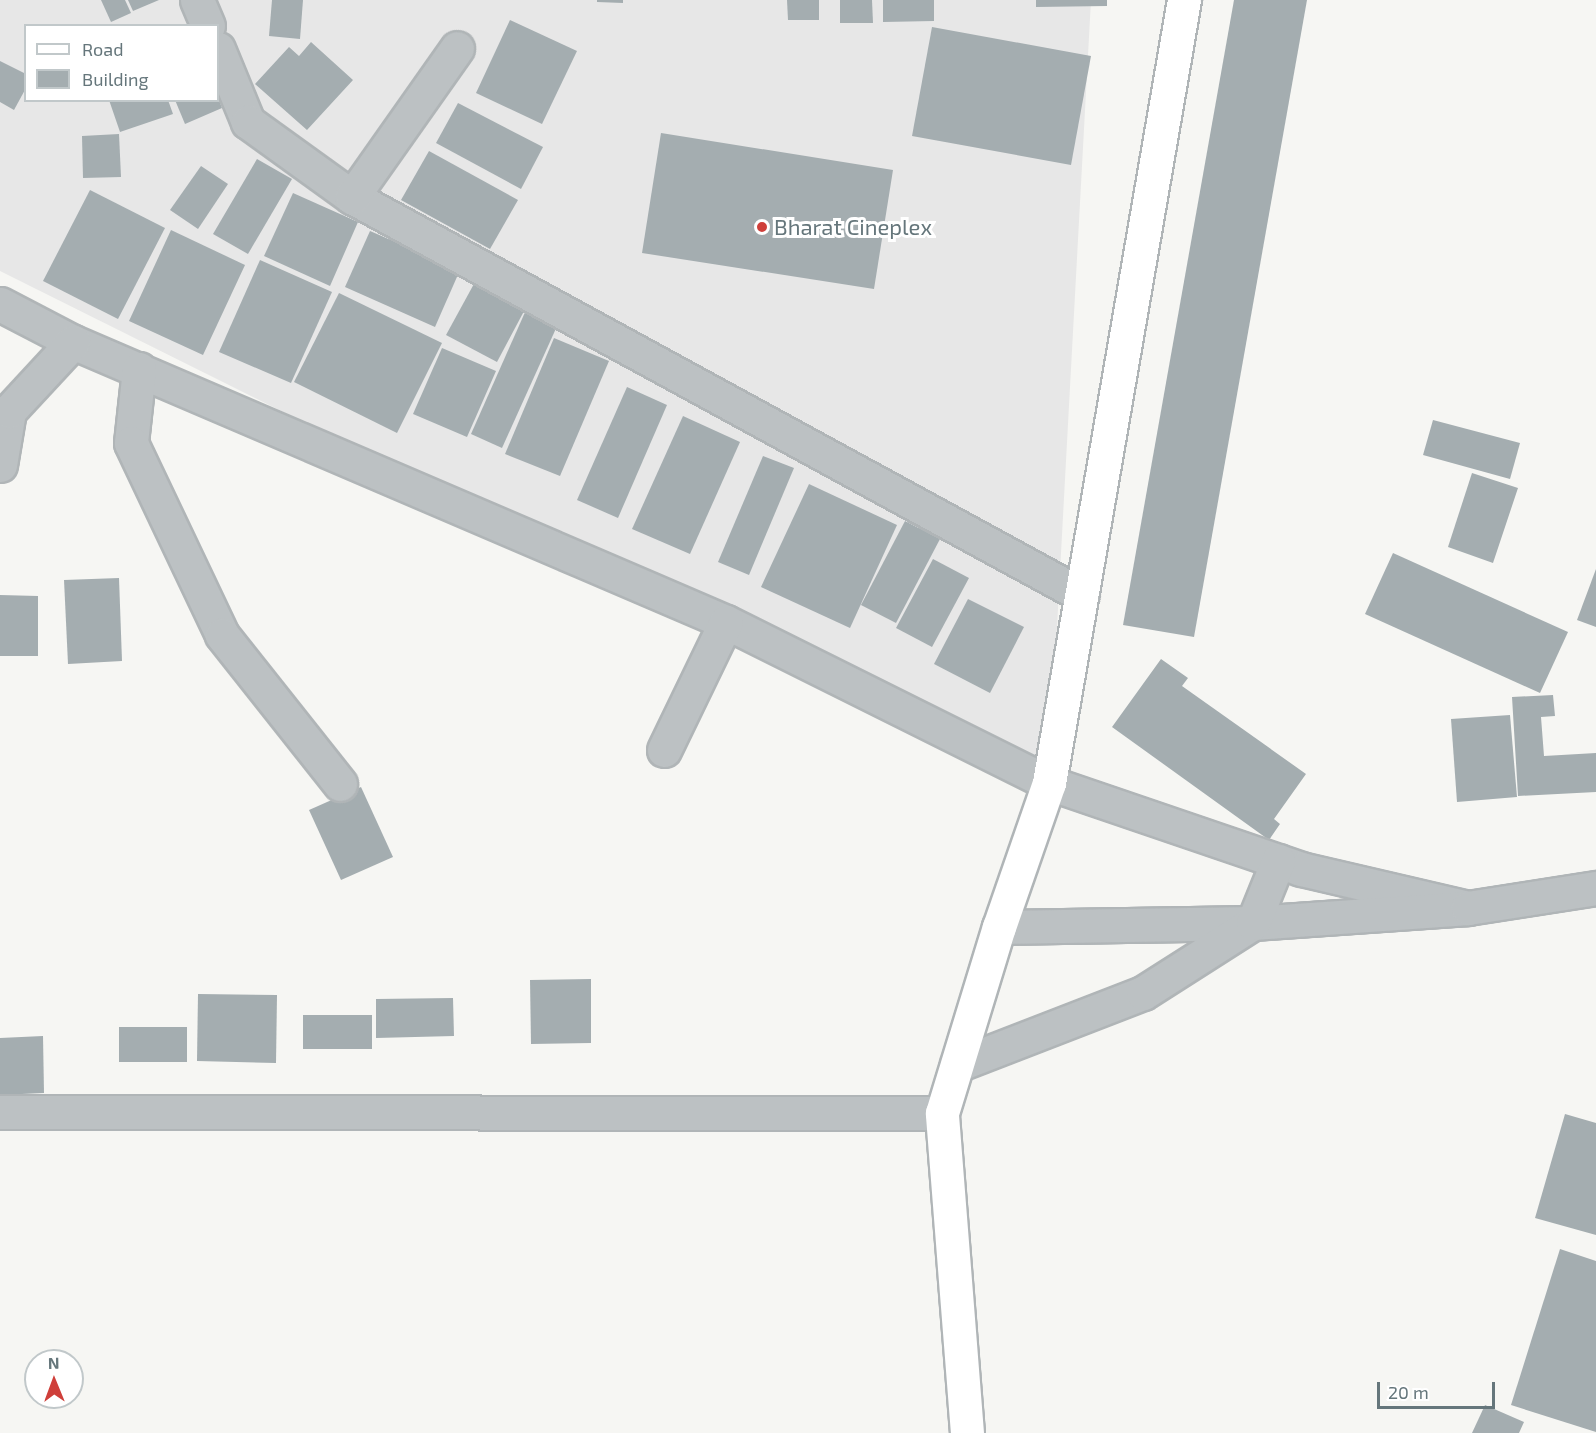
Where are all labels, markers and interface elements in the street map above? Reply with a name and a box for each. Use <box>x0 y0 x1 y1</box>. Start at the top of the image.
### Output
legend <box>24 24 219 102</box>
text: Road <box>82 38 123 60</box>
text: Building <box>82 68 149 90</box>
place label: Bharat Cineplex <box>774 214 932 240</box>
marker: Bharat Cineplex <box>755 220 769 234</box>
north arrow <box>24 1349 84 1409</box>
text: N <box>48 1353 60 1372</box>
scale bar <box>1380 1370 1498 1408</box>
text: 20 m <box>1388 1381 1429 1403</box>

